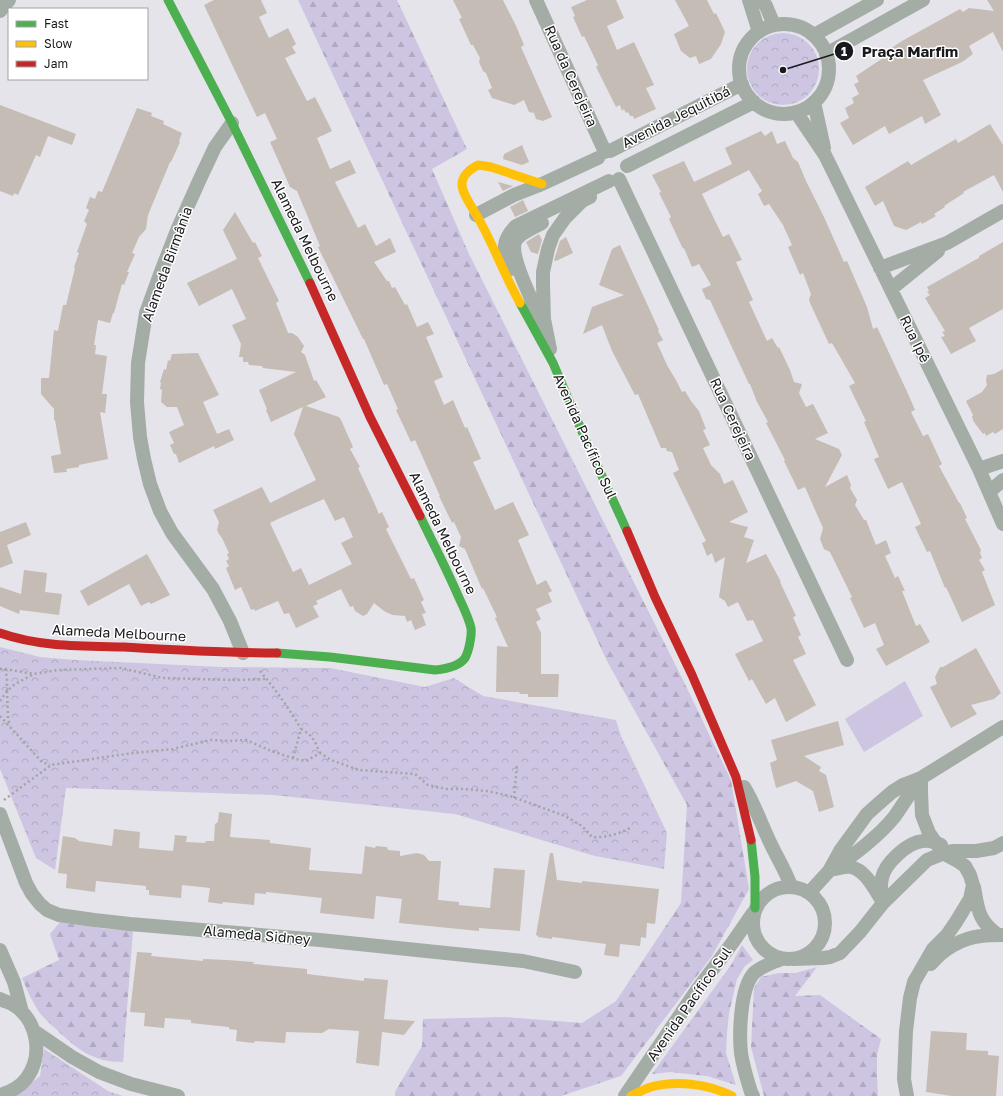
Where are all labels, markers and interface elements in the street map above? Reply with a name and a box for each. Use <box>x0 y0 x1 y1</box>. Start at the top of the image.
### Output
legend <box>8 8 148 80</box>
text: Fast <box>44 16 69 31</box>
street label: Rua da Cerejeira <box>542 23 601 129</box>
text: Slow <box>44 36 72 51</box>
callout: Praça Marfim <box>834 38 966 65</box>
text: Praça Marfim <box>862 42 958 60</box>
text: 1 <box>841 44 847 59</box>
text: Jam <box>44 56 68 71</box>
street label: Avenida Jequitibá <box>619 82 733 151</box>
street label: Alameda Melbourne <box>268 176 343 304</box>
street label: Alameda Birmânia <box>138 204 195 324</box>
street label: Rua Ipê <box>897 312 934 365</box>
street label: Avenida Pacífico Sul <box>550 370 621 501</box>
street label: Rua Cerejeira <box>707 375 760 463</box>
street label: Alameda Melbourne <box>406 469 481 597</box>
street label: Alameda Melbourne <box>52 620 187 645</box>
street label: Alameda Sidney <box>203 921 312 948</box>
street label: Avenida Pacífico Sul <box>643 943 734 1064</box>

